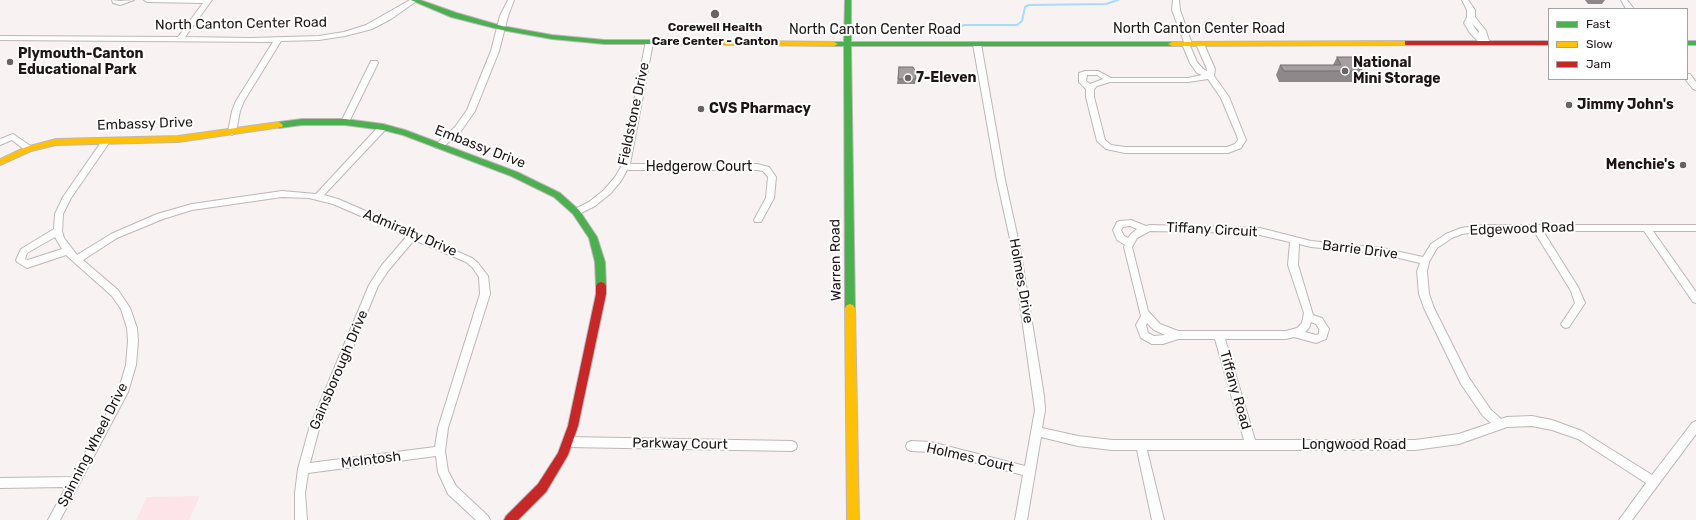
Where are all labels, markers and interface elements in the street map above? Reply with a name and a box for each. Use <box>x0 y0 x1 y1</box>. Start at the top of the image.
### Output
marker: Corewell Health Care Center - Canton <box>709 8 721 20</box>
legend <box>1548 8 1688 80</box>
street label: North Canton Center Road <box>155 14 327 34</box>
text: Fast <box>1586 17 1610 31</box>
place label: Corewell Health Care Center - Canton <box>652 21 778 49</box>
street label: North Canton Center Road <box>1113 21 1285 37</box>
street label: North Canton Center Road <box>789 22 961 38</box>
text: Slow <box>1586 37 1613 51</box>
place label: Plymouth-Canton Educational Park <box>18 46 144 78</box>
place label: National Mini Storage <box>1353 55 1441 88</box>
marker: Plymouth-Canton Educational Park <box>5 57 15 67</box>
text: Jam <box>1586 57 1611 71</box>
street label: Fieldstone Drive <box>615 61 653 167</box>
marker: National Mini Storage <box>1340 66 1350 76</box>
place label: 7-Eleven <box>916 70 977 86</box>
marker: 7-Eleven <box>903 73 913 83</box>
place label: Jimmy John's <box>1577 97 1674 113</box>
marker: Jimmy John's <box>1564 100 1574 110</box>
place label: CVS Pharmacy <box>709 101 811 117</box>
marker: CVS Pharmacy <box>696 104 706 114</box>
street label: Embassy Drive <box>97 114 193 134</box>
street label: Embassy Drive <box>432 122 528 172</box>
place label: Menchie's <box>1606 157 1675 173</box>
street label: Hedgerow Court <box>646 159 752 175</box>
marker: Menchie's <box>1678 160 1688 170</box>
street label: Admiralty Drive <box>361 206 459 260</box>
street label: Warren Road <box>827 219 845 301</box>
street label: Tiffany Circuit <box>1166 219 1258 241</box>
street label: Edgewood Road <box>1469 219 1575 239</box>
street label: Holmes Drive <box>1005 237 1037 325</box>
street label: Barrie Drive <box>1321 237 1399 263</box>
street label: Gainsborough Drive <box>306 308 372 432</box>
street label: Tiffany Road <box>1216 349 1254 431</box>
street label: Spinning Wheel Drive <box>54 380 132 510</box>
street label: Parkway Court <box>632 435 728 453</box>
street label: Longwood Road <box>1302 437 1406 453</box>
street label: Holmes Court <box>925 440 1015 476</box>
street label: McIntosh <box>340 448 402 472</box>

